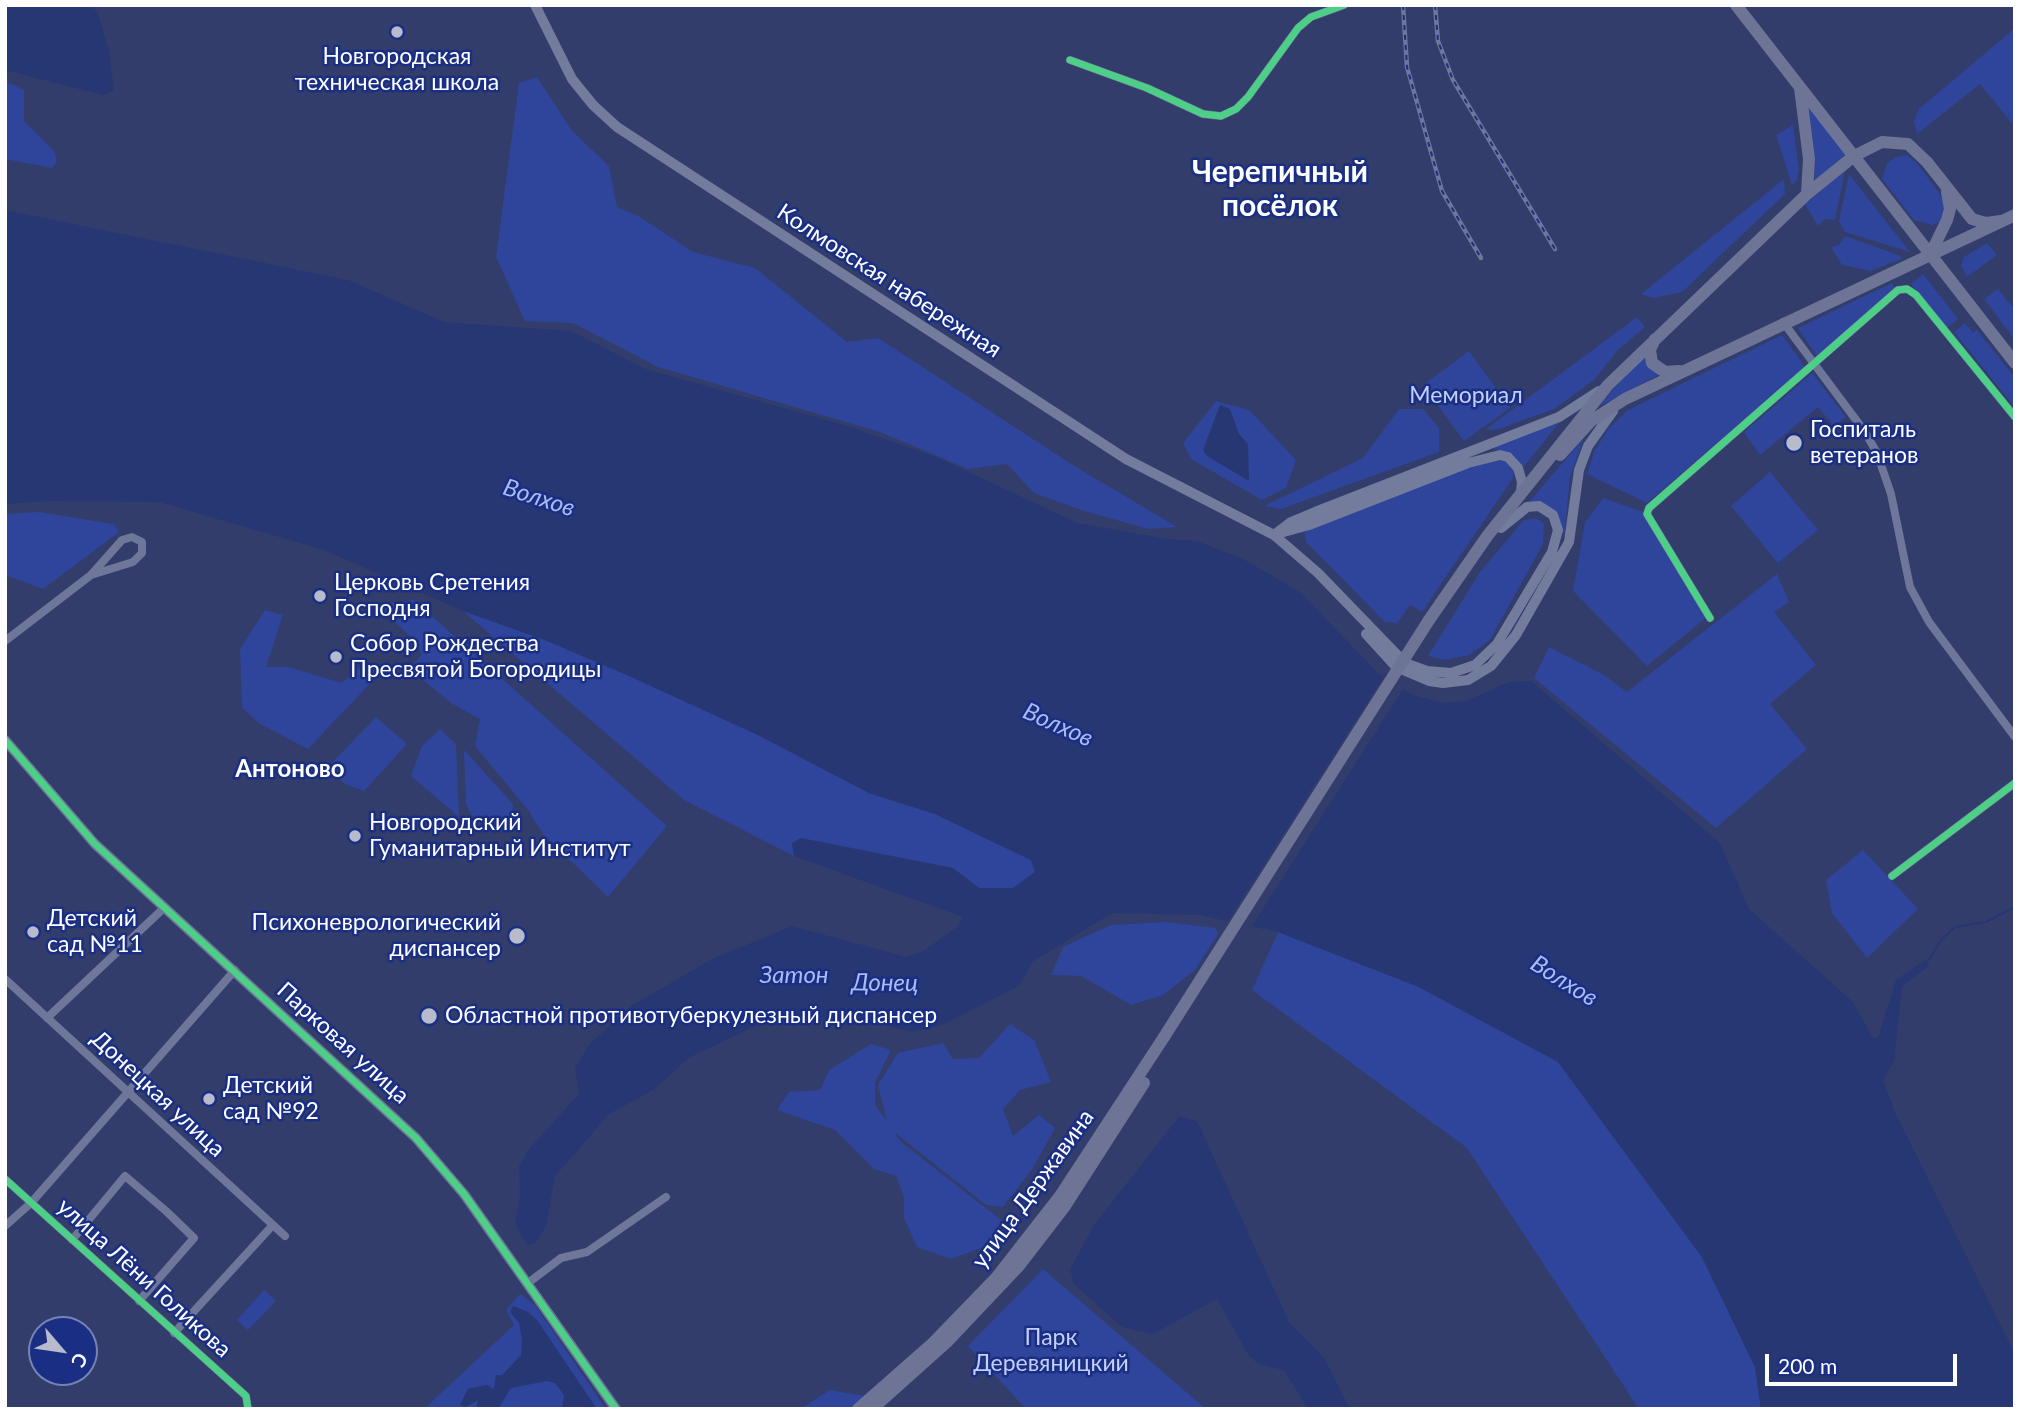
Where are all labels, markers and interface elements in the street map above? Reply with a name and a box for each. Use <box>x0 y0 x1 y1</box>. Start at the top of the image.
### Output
marker: Новгородская техническая школа <box>389 24 405 40</box>
place label: Новгородская техническая школа <box>295 43 499 97</box>
district label: Черепичный посёлок <box>1192 154 1368 224</box>
street label: Колмовская набережная <box>772 198 1006 364</box>
park label: Мемориал <box>1409 382 1523 410</box>
place label: Госпиталь ветеранов <box>1810 416 1918 470</box>
marker: Госпиталь ветеранов <box>1784 433 1804 453</box>
water label: Волхов <box>500 473 578 523</box>
place label: Церковь Сретения Господня <box>334 569 530 623</box>
marker: Церковь Сретения Господня <box>312 588 328 604</box>
place label: Собор Рождества Пресвятой Богородицы <box>350 630 601 684</box>
marker: Собор Рождества Пресвятой Богородицы <box>328 649 344 665</box>
water label: Волхов <box>1019 697 1097 753</box>
district label: Антоново <box>235 755 345 783</box>
place label: Новгородский Гуманитарный Институт <box>369 809 631 863</box>
marker: Новгородский Гуманитарный Институт <box>347 828 363 844</box>
place label: Детский сад №11 <box>47 905 143 959</box>
place label: Психоневрологический диспансер <box>252 909 501 963</box>
marker: Детский сад №11 <box>25 924 41 940</box>
marker: Психоневрологический диспансер <box>507 926 527 946</box>
water label: Волхов <box>1525 949 1603 1013</box>
water label: Затон <box>759 961 829 989</box>
water label: Донец <box>851 968 919 998</box>
street label: Парковая улица <box>271 976 415 1110</box>
place label: Областной противотуберкулезный диспансер <box>445 1002 937 1030</box>
marker: Областной противотуберкулезный диспансер <box>419 1006 439 1026</box>
street label: Донецкая улица <box>85 1025 231 1163</box>
place label: Детский сад №92 <box>223 1072 319 1126</box>
marker: Детский сад №92 <box>201 1091 217 1107</box>
street label: улица Державина <box>966 1104 1100 1274</box>
street label: улица Лёни Голикова <box>51 1193 237 1363</box>
north arrow <box>28 1316 98 1386</box>
park label: Парк Деревяницкий <box>973 1324 1129 1378</box>
scale bar <box>1768 1340 1960 1384</box>
text: С <box>67 1349 93 1372</box>
text: 200 m <box>1778 1353 1837 1378</box>

